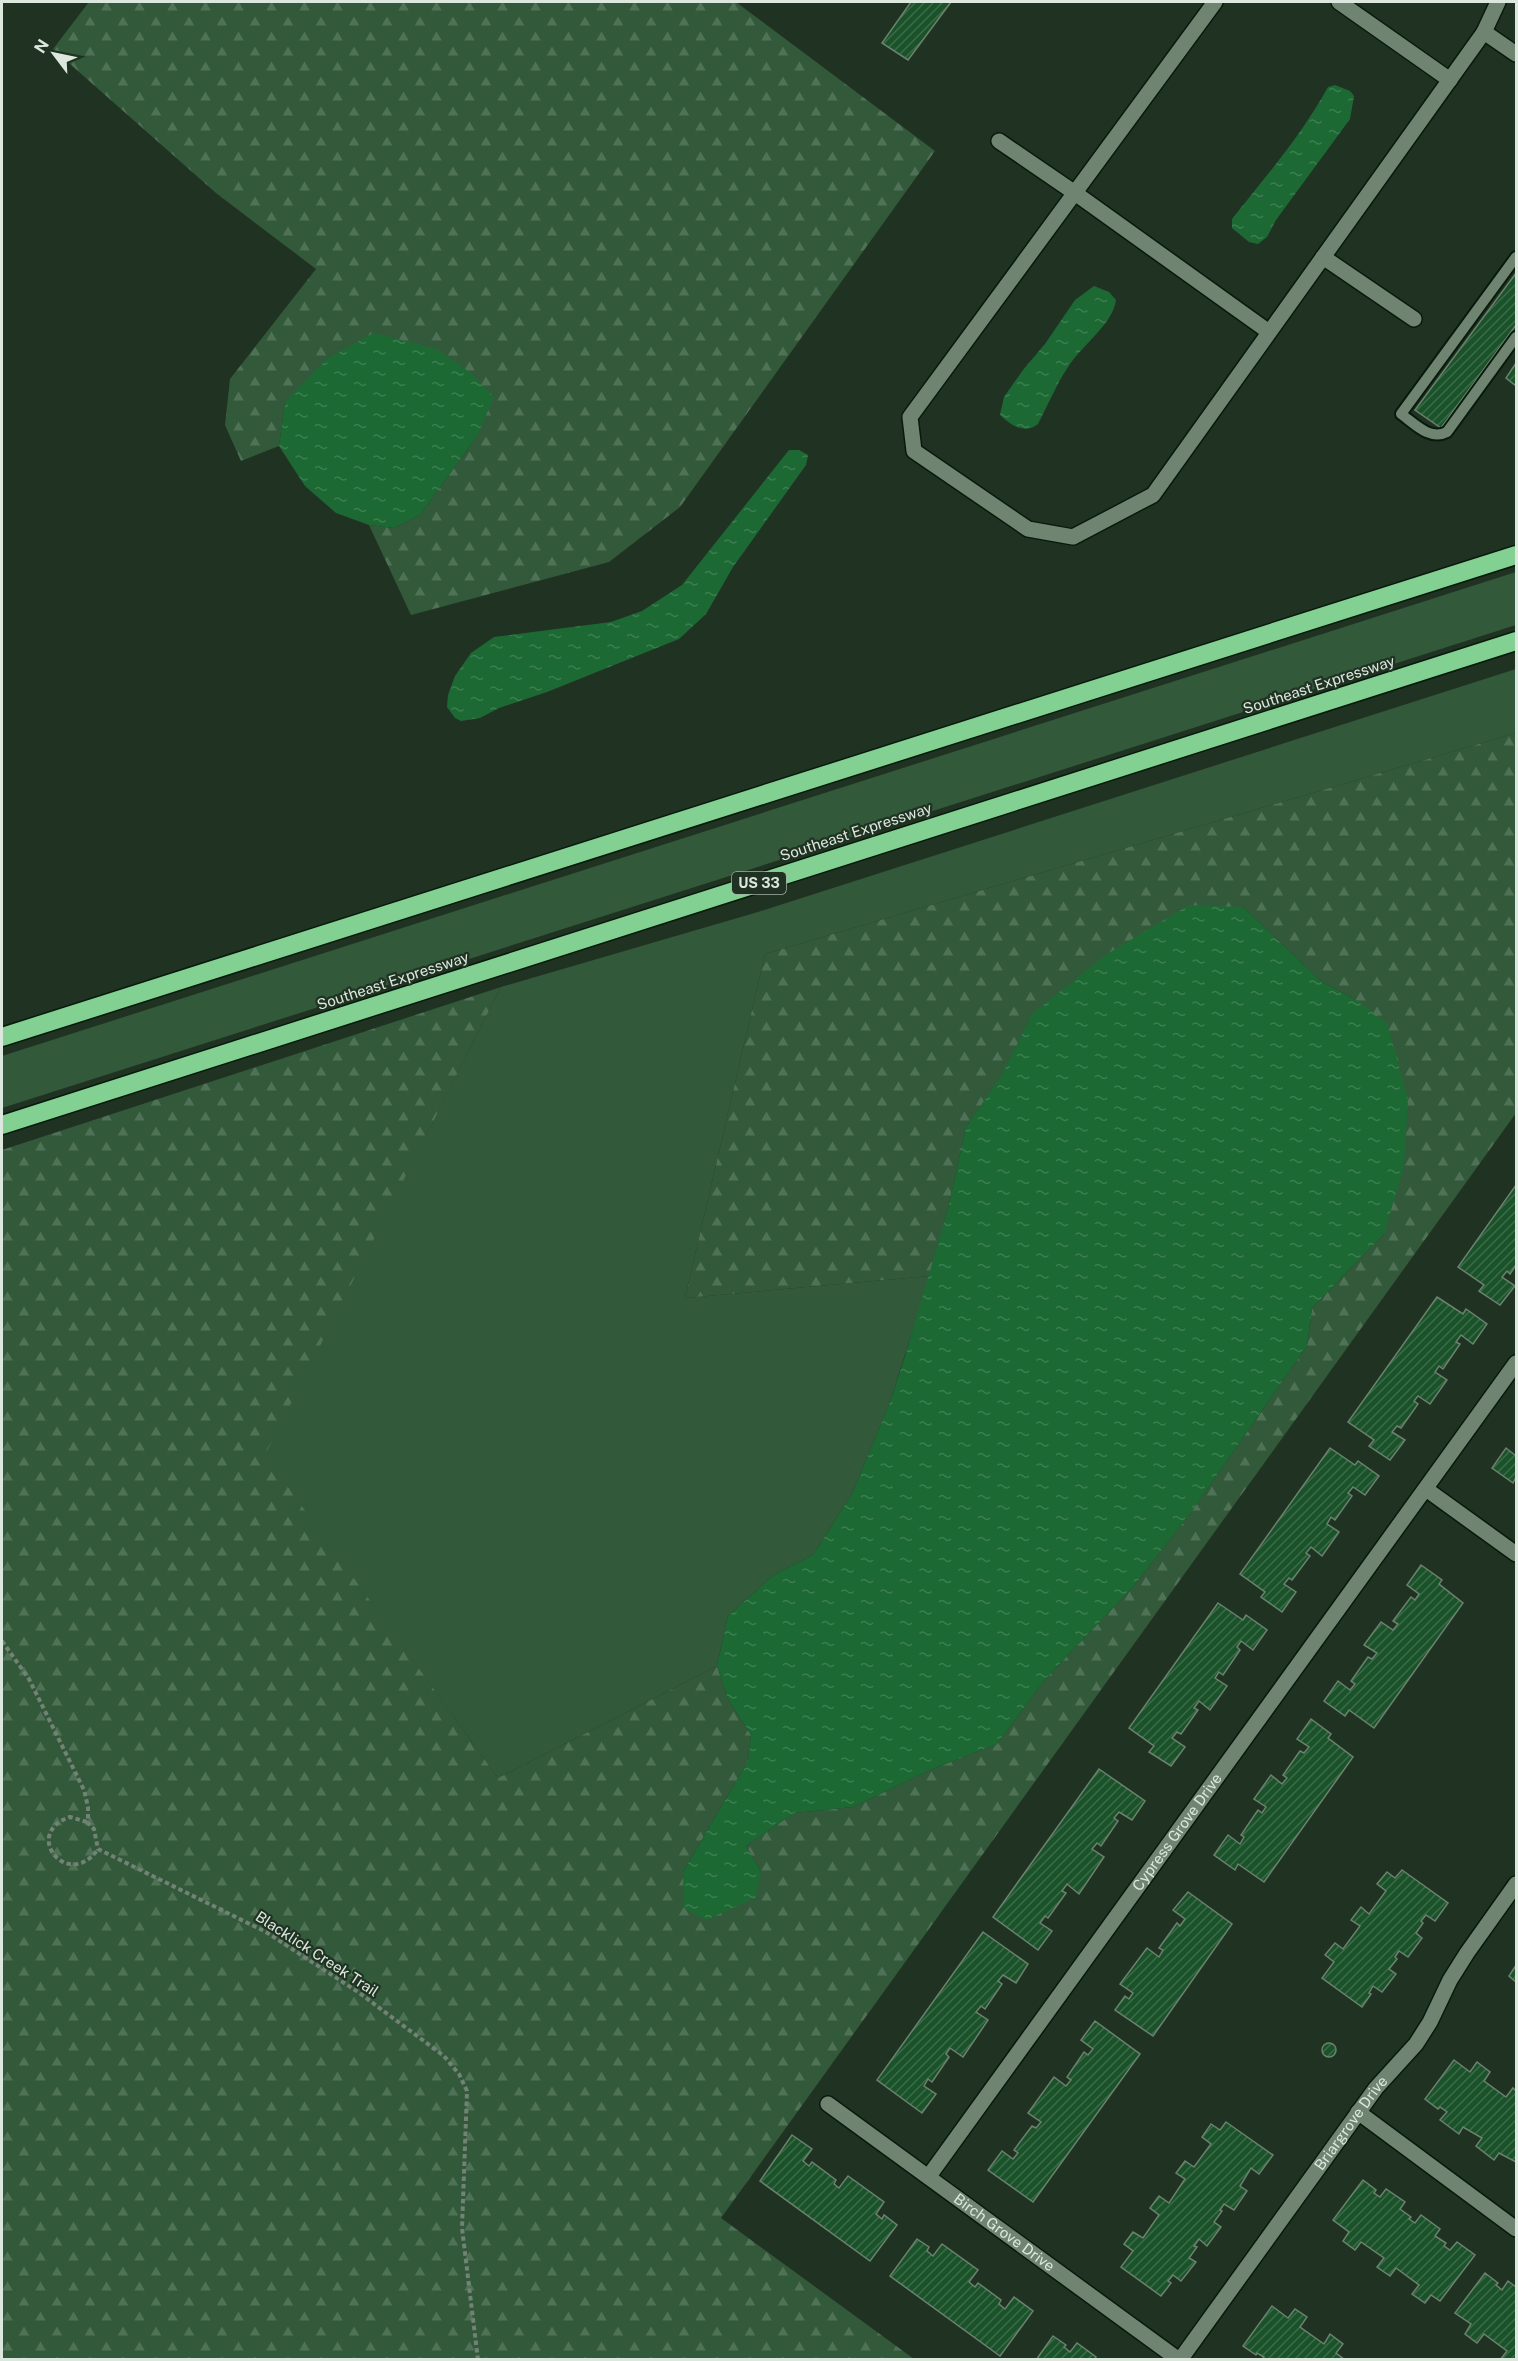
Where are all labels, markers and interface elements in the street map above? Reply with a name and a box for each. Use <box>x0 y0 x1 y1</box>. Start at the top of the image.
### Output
north arrow <box>24 24 84 84</box>
text: N <box>30 36 53 57</box>
street label: Southeast Expressway <box>1241 652 1397 717</box>
street label: Southeast Expressway <box>778 799 934 864</box>
road number: US 33 <box>732 872 786 894</box>
street label: Southeast Expressway <box>315 948 471 1013</box>
street label: Cypress Grove Drive <box>1129 1770 1225 1894</box>
street label: Blacklick Creek Trail <box>253 1907 382 2000</box>
street label: Briargrove Drive <box>1311 2072 1391 2173</box>
street label: Birch Grove Drive <box>951 2190 1058 2274</box>

